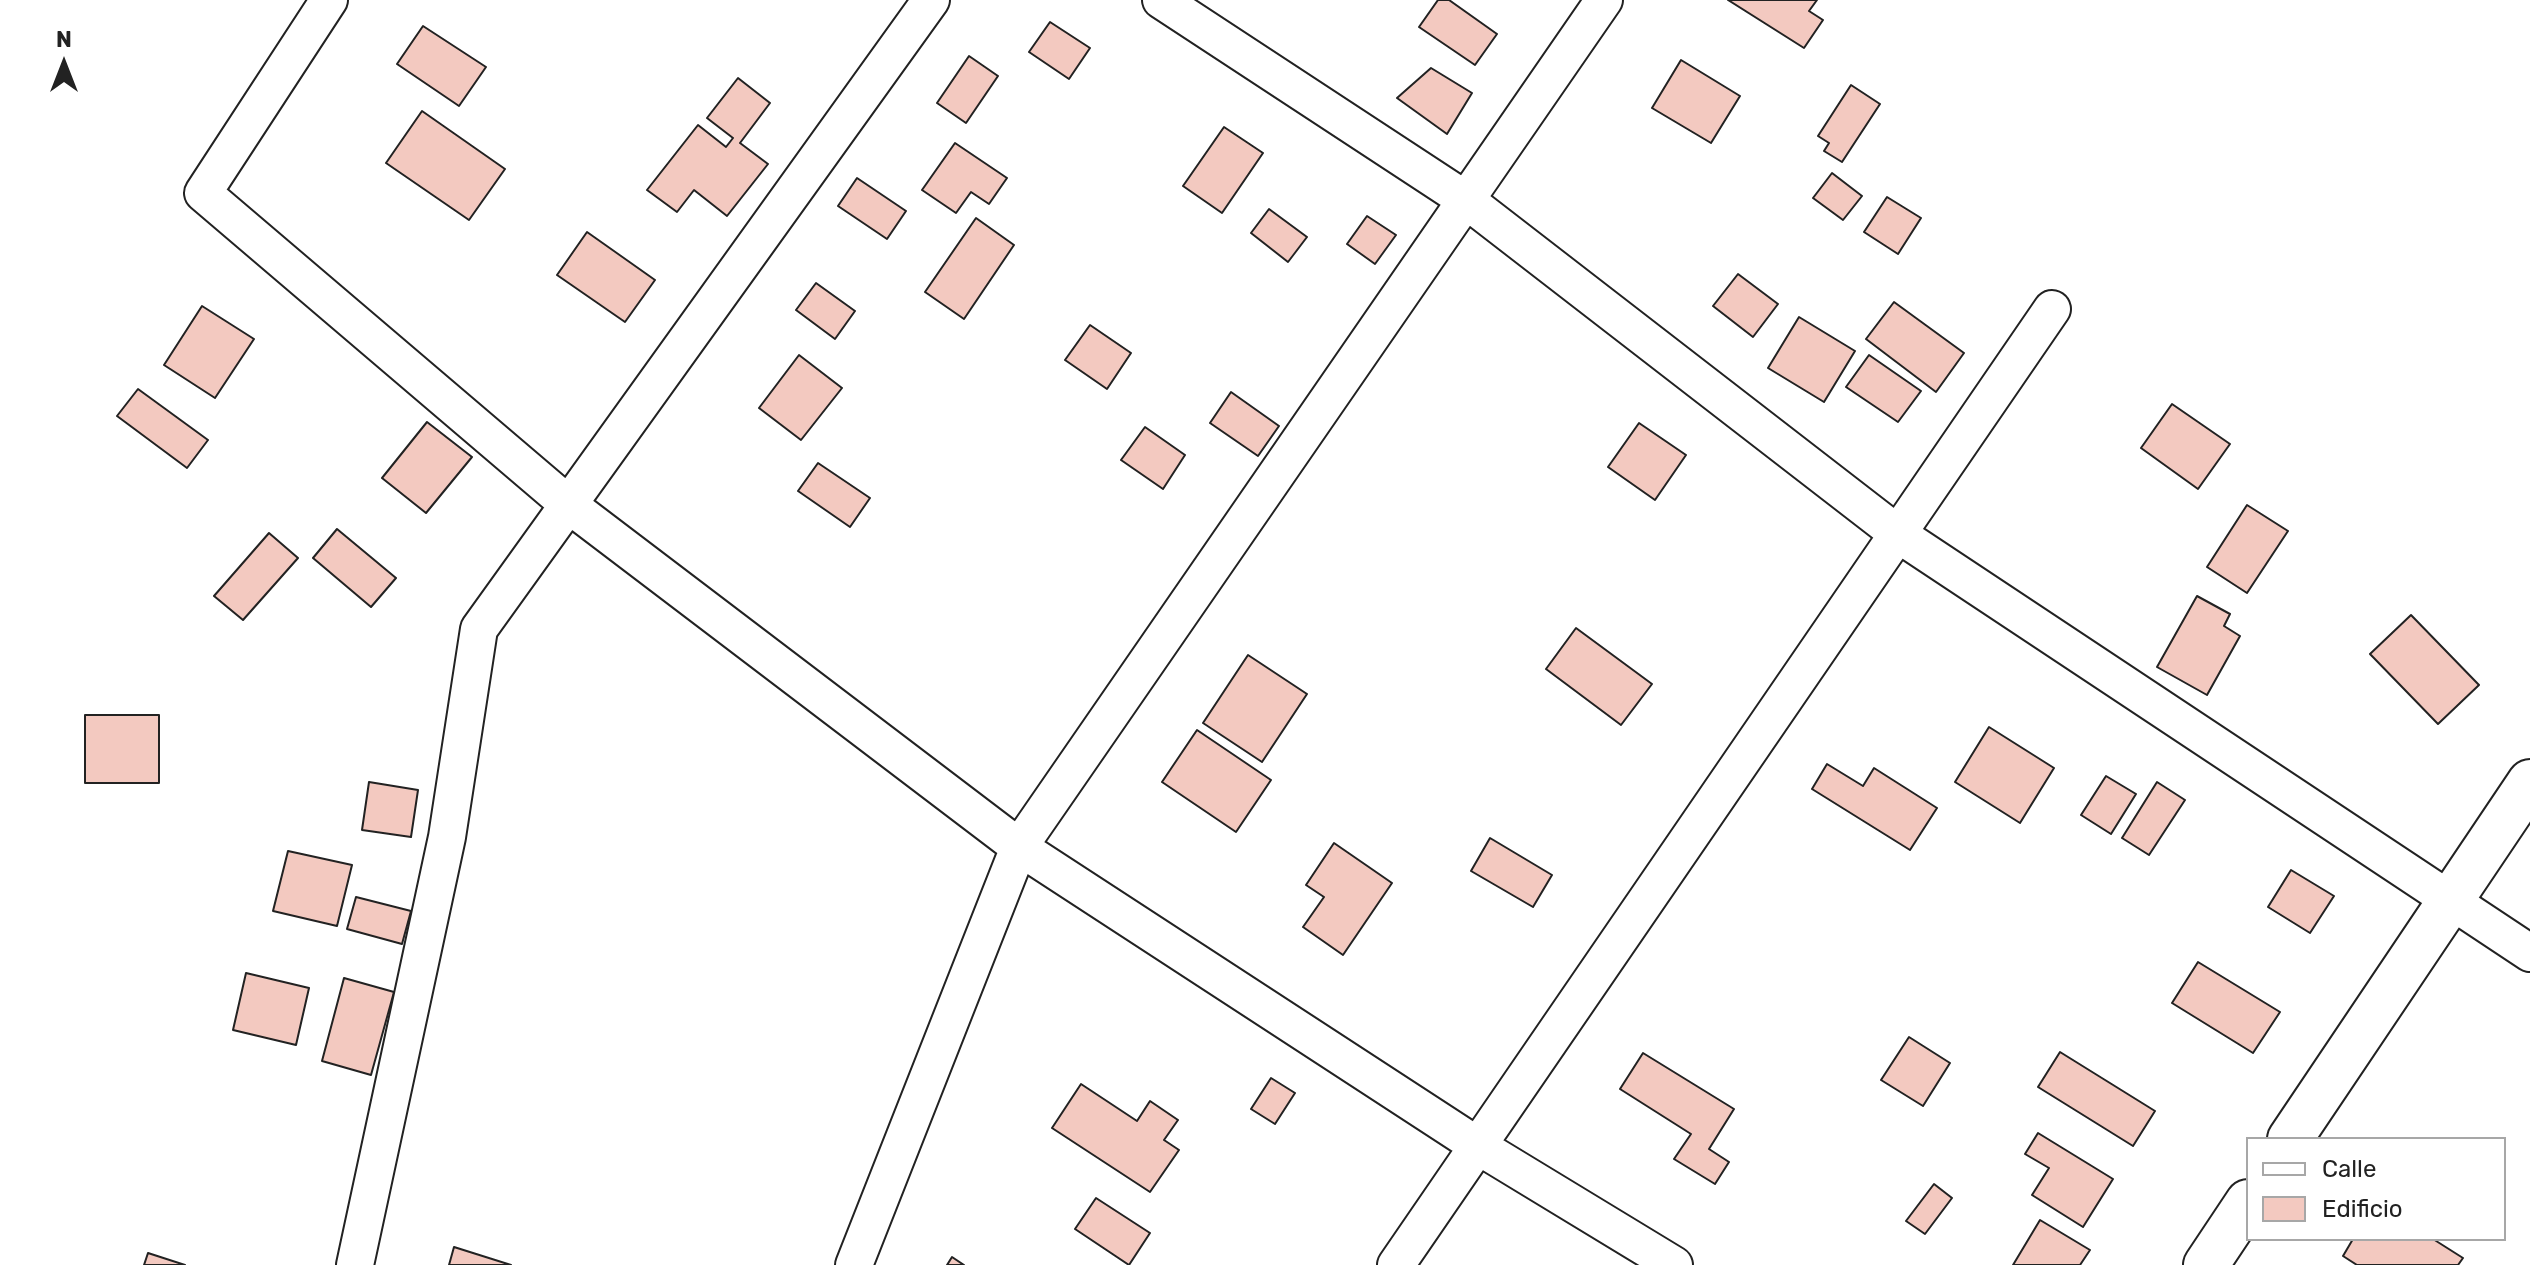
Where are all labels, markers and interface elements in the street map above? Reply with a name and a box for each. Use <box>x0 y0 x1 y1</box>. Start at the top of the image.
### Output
north arrow <box>24 24 104 104</box>
text: N <box>56 26 72 53</box>
legend <box>2246 1137 2506 1241</box>
text: Calle <box>2322 1155 2376 1183</box>
text: Edificio <box>2322 1195 2403 1223</box>

